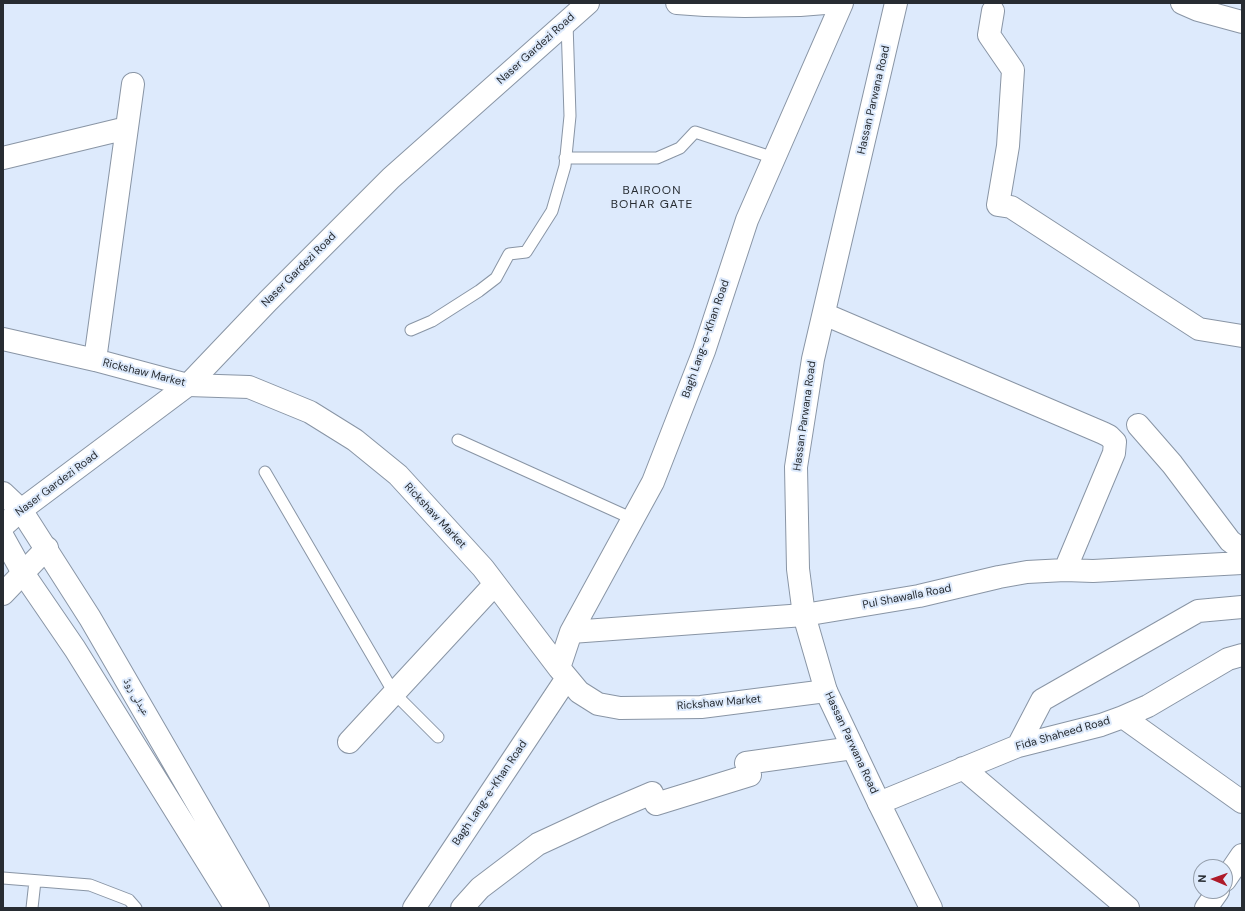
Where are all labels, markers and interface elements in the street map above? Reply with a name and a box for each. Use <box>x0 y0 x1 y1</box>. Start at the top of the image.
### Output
street label: Naser Gardezi Road <box>494 11 578 87</box>
street label: Hassan Parwana Road <box>855 44 893 156</box>
district label: BAIROON BOHAR GATE <box>611 184 693 212</box>
street label: Naser Gardezi Road <box>259 230 339 310</box>
street label: Bagh Lang-e-Khan Road <box>680 278 732 400</box>
street label: Rickshaw Market <box>101 356 187 390</box>
street label: Hassan Parwana Road <box>791 360 819 472</box>
street label: Naser Gardezi Road <box>13 449 101 519</box>
street label: Rickshaw Market <box>401 481 469 551</box>
street label: Pul Shawalla Road <box>861 582 953 612</box>
street label: عبدلی روڈ <box>120 676 152 718</box>
street label: Hassan Parwana Road <box>822 690 880 796</box>
street label: Rickshaw Market <box>676 693 762 713</box>
street label: Fida Shaheed Road <box>1014 714 1112 754</box>
street label: Bagh Lang-e-Khan Road <box>450 738 530 848</box>
north arrow <box>1193 859 1233 899</box>
text: N <box>1195 874 1209 883</box>

